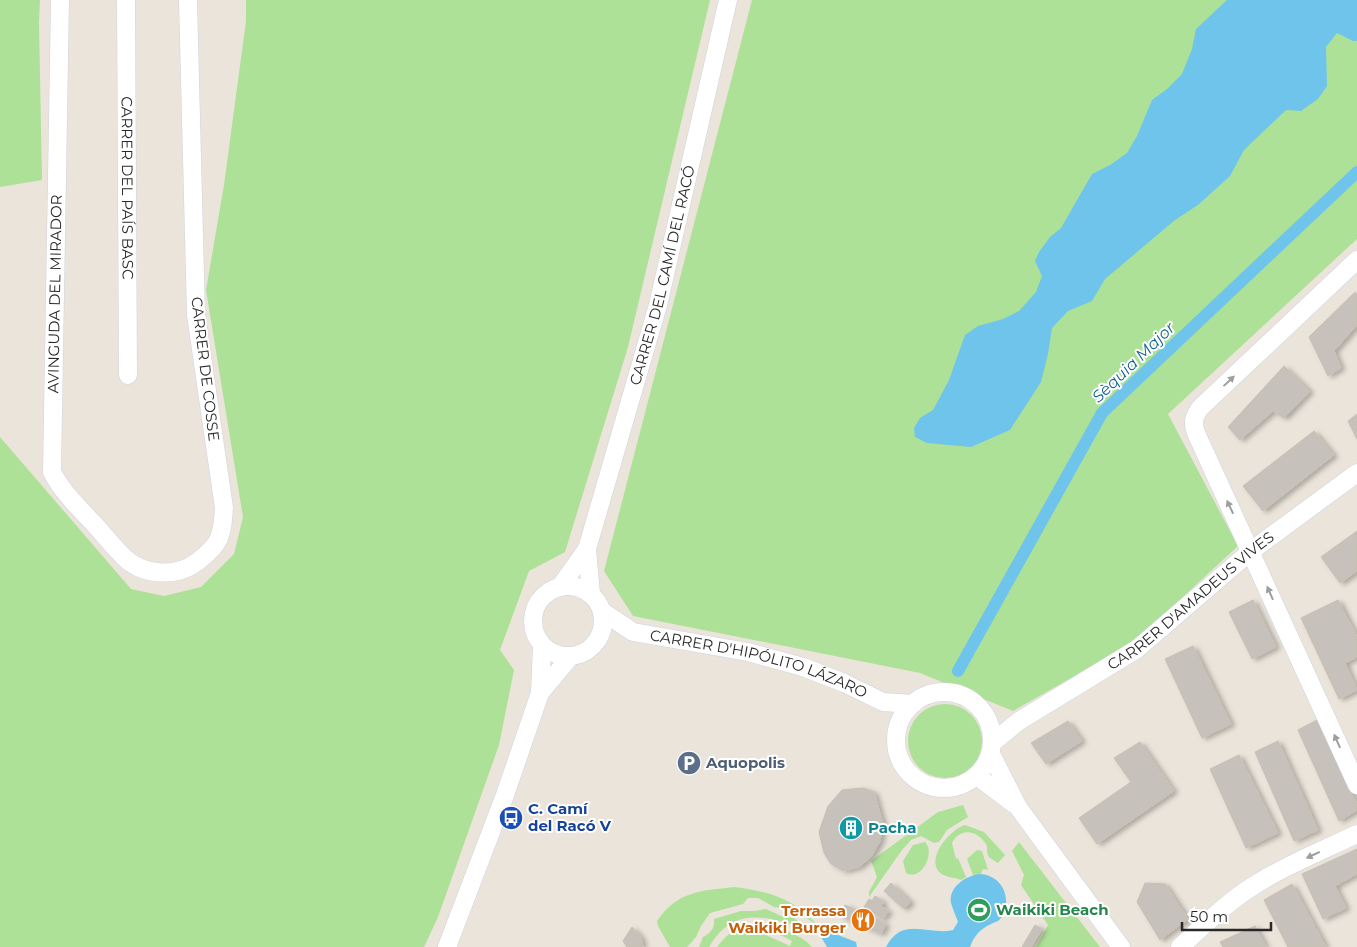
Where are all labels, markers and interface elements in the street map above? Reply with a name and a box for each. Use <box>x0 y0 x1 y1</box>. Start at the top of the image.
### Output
street label: CARRER DEL PAÍS BASC <box>118 96 137 280</box>
street label: CARRER DEL CAMÍ DEL RACÓ <box>625 163 699 387</box>
street label: AVINGUDA DEL MIRADOR <box>43 194 66 394</box>
street label: CARRER DE COSSE <box>187 296 224 442</box>
water label: Sèquia Major <box>1088 318 1179 407</box>
one-way arrow <box>1223 375 1235 387</box>
one-way arrow <box>1226 500 1234 514</box>
street label: CARRER D'AMADEUS VIVES <box>1104 527 1278 674</box>
one-way arrow <box>1265 586 1273 600</box>
street label: CARRER D'HIPÓLITO LÁZARO <box>649 625 871 702</box>
one-way arrow <box>1332 734 1340 748</box>
parking icon: Aquopolis <box>676 750 702 776</box>
place label: Aquopolis <box>705 753 785 772</box>
place label: C. Camí del Racó V <box>528 799 612 835</box>
bus stop icon: C. Camí del Racó V <box>498 805 524 831</box>
building icon: Pacha <box>838 815 864 841</box>
place label: Pacha <box>868 818 917 837</box>
one-way arrow <box>1306 851 1320 859</box>
sports icon: Waikiki Beach <box>966 897 992 923</box>
place label: Waikiki Beach <box>996 900 1109 919</box>
scale bar <box>1182 900 1271 932</box>
place label: Terrassa Waikiki Burger <box>728 901 847 937</box>
restaurant icon: Terrassa Waikiki Burger <box>850 907 876 933</box>
text: 50 m <box>1190 907 1228 926</box>

